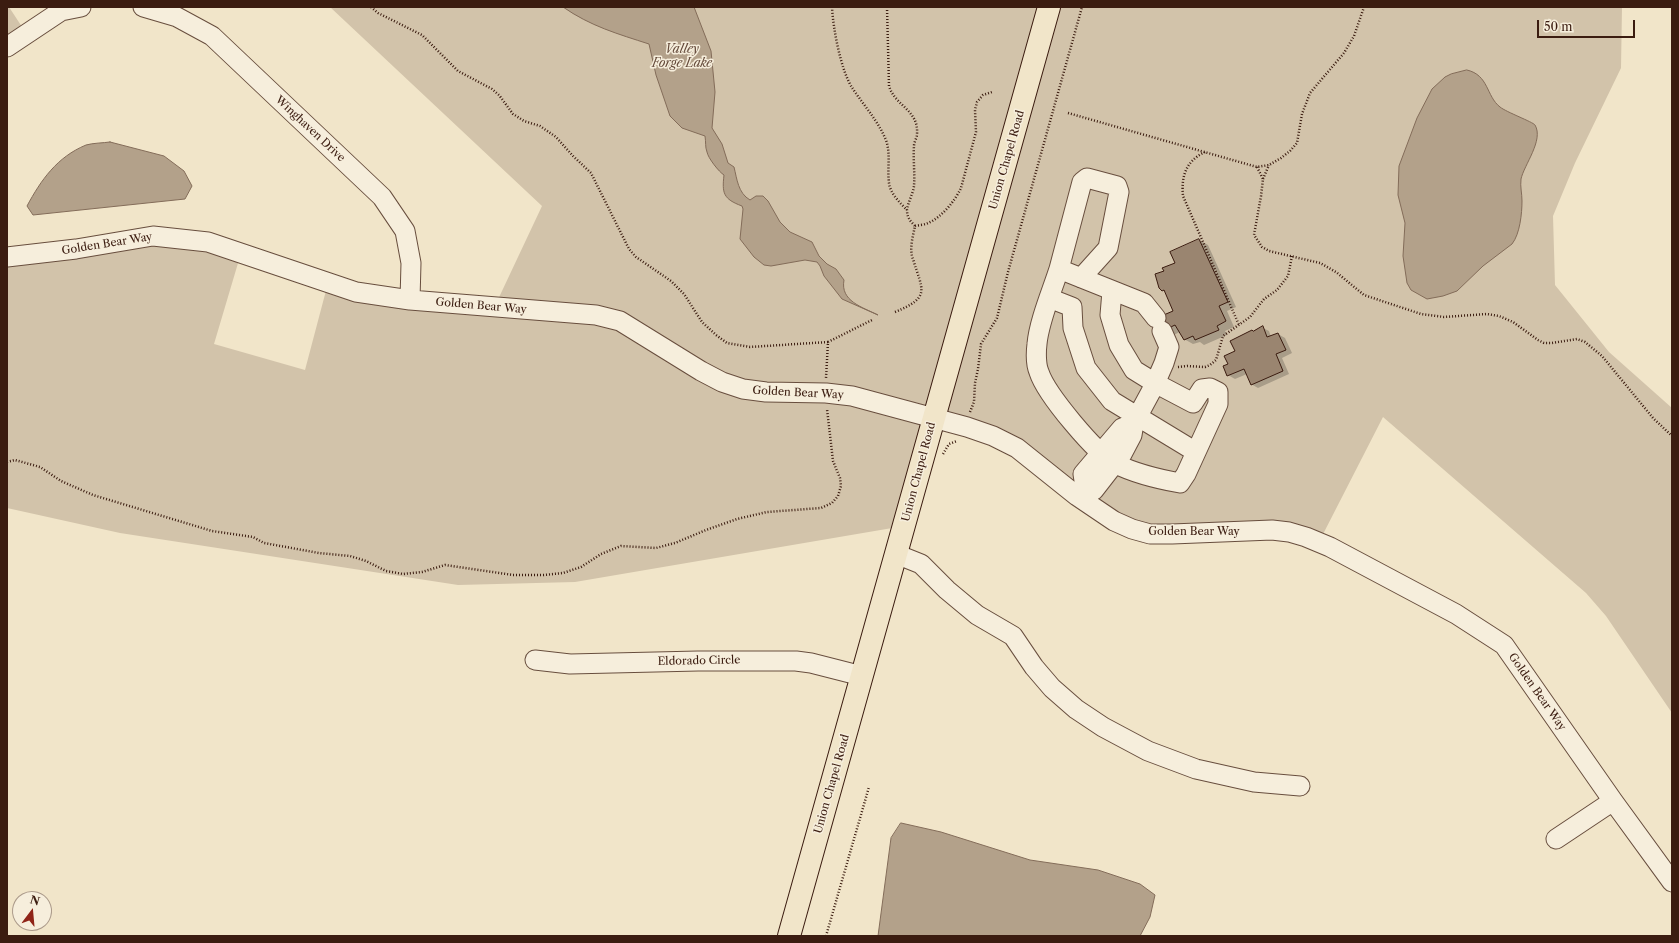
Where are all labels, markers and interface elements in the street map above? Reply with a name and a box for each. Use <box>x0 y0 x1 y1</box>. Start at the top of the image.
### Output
scale bar <box>1539 12 1637 38</box>
text: 50 m <box>1544 19 1573 34</box>
water label: Valley Forge Lake <box>652 43 712 71</box>
street label: Winghaven Drive <box>272 93 348 165</box>
street label: Union Chapel Road <box>987 109 1027 211</box>
street label: Golden Bear Way <box>61 230 153 258</box>
street label: Golden Bear Way <box>435 295 527 317</box>
street label: Golden Bear Way <box>752 384 844 402</box>
street label: Union Chapel Road <box>899 421 939 523</box>
street label: Golden Bear Way <box>1148 525 1240 539</box>
street label: Golden Bear Way <box>1505 651 1569 733</box>
street label: Eldorado Circle <box>658 654 740 668</box>
street label: Union Chapel Road <box>812 733 852 835</box>
north arrow <box>12 891 52 931</box>
text: N <box>29 892 42 908</box>

